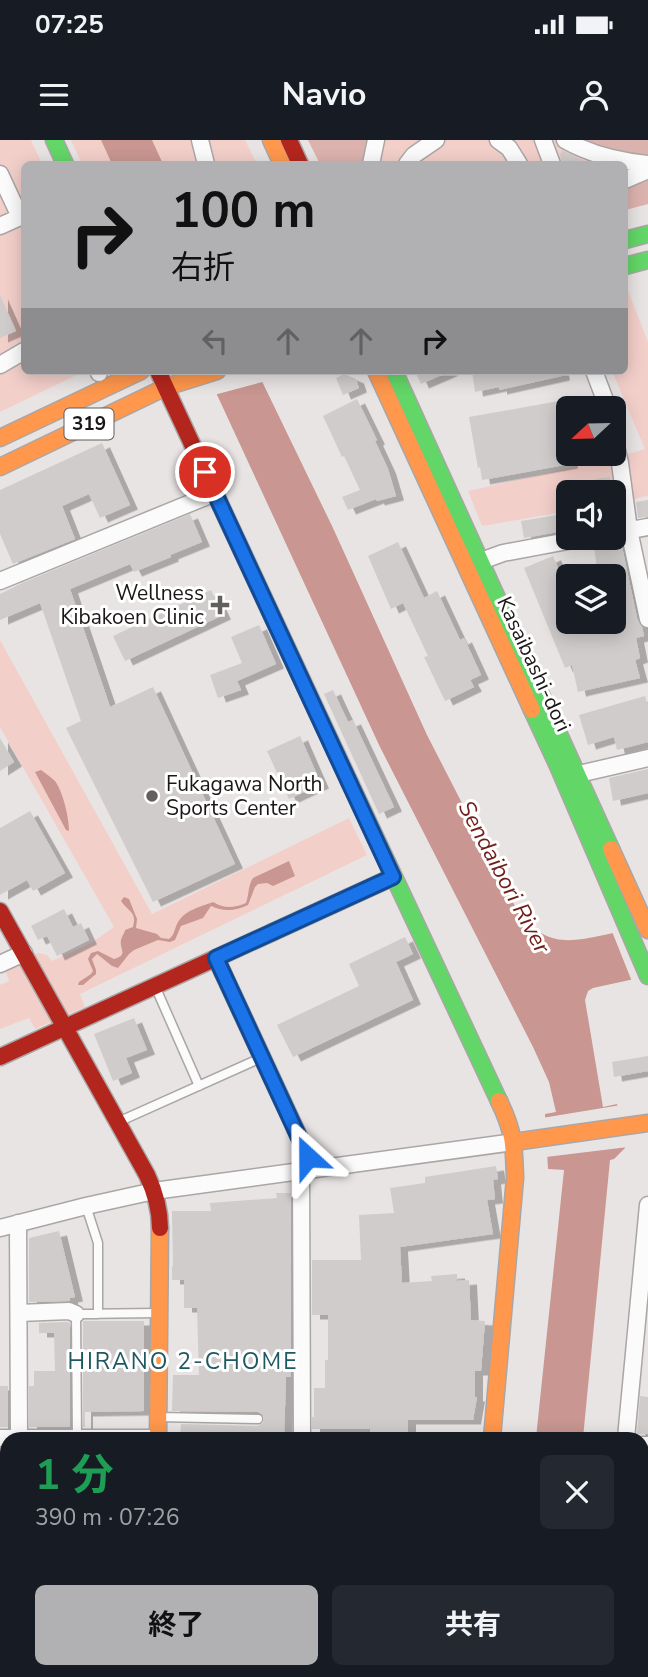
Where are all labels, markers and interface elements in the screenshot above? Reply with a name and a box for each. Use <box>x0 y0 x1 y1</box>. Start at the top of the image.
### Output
text: 07:25 <box>35 7 104 42</box>
text: Navio <box>282 73 366 116</box>
icon: menu <box>35 76 73 114</box>
icon: person <box>575 76 613 114</box>
text: 100 m <box>171 177 315 244</box>
icon: right <box>56 189 147 280</box>
text: 右折 <box>171 246 235 289</box>
icon: left <box>196 322 234 360</box>
icon: ahead <box>269 322 307 360</box>
icon: ahead <box>342 322 380 360</box>
icon: right <box>415 322 453 360</box>
north arrow <box>556 396 626 466</box>
map controls <box>556 396 626 634</box>
road number: 319 <box>64 408 114 440</box>
pin <box>175 442 235 502</box>
icon: arrive <box>186 453 224 491</box>
button: sound <box>556 480 626 550</box>
button: layers <box>556 564 626 634</box>
place label: Wellness Kibakoen Clinic <box>60 579 204 631</box>
street label: Kasaibashi-dori <box>490 592 578 736</box>
marker: Wellness Kibakoen Clinic <box>210 595 230 615</box>
place label: Fukagawa North Sports Center <box>166 770 322 822</box>
marker: Fukagawa North Sports Center <box>144 788 160 804</box>
water label: Sendaibori River <box>451 795 558 960</box>
position arrow <box>271 1120 345 1194</box>
district label: HIRANO 2-CHOME <box>67 1346 299 1377</box>
text: 1 分 <box>35 1447 114 1504</box>
button: close <box>540 1455 614 1529</box>
text: 390 m · 07:26 <box>35 1502 180 1533</box>
button: 終了 <box>35 1585 318 1665</box>
button: 共有 <box>332 1585 614 1665</box>

